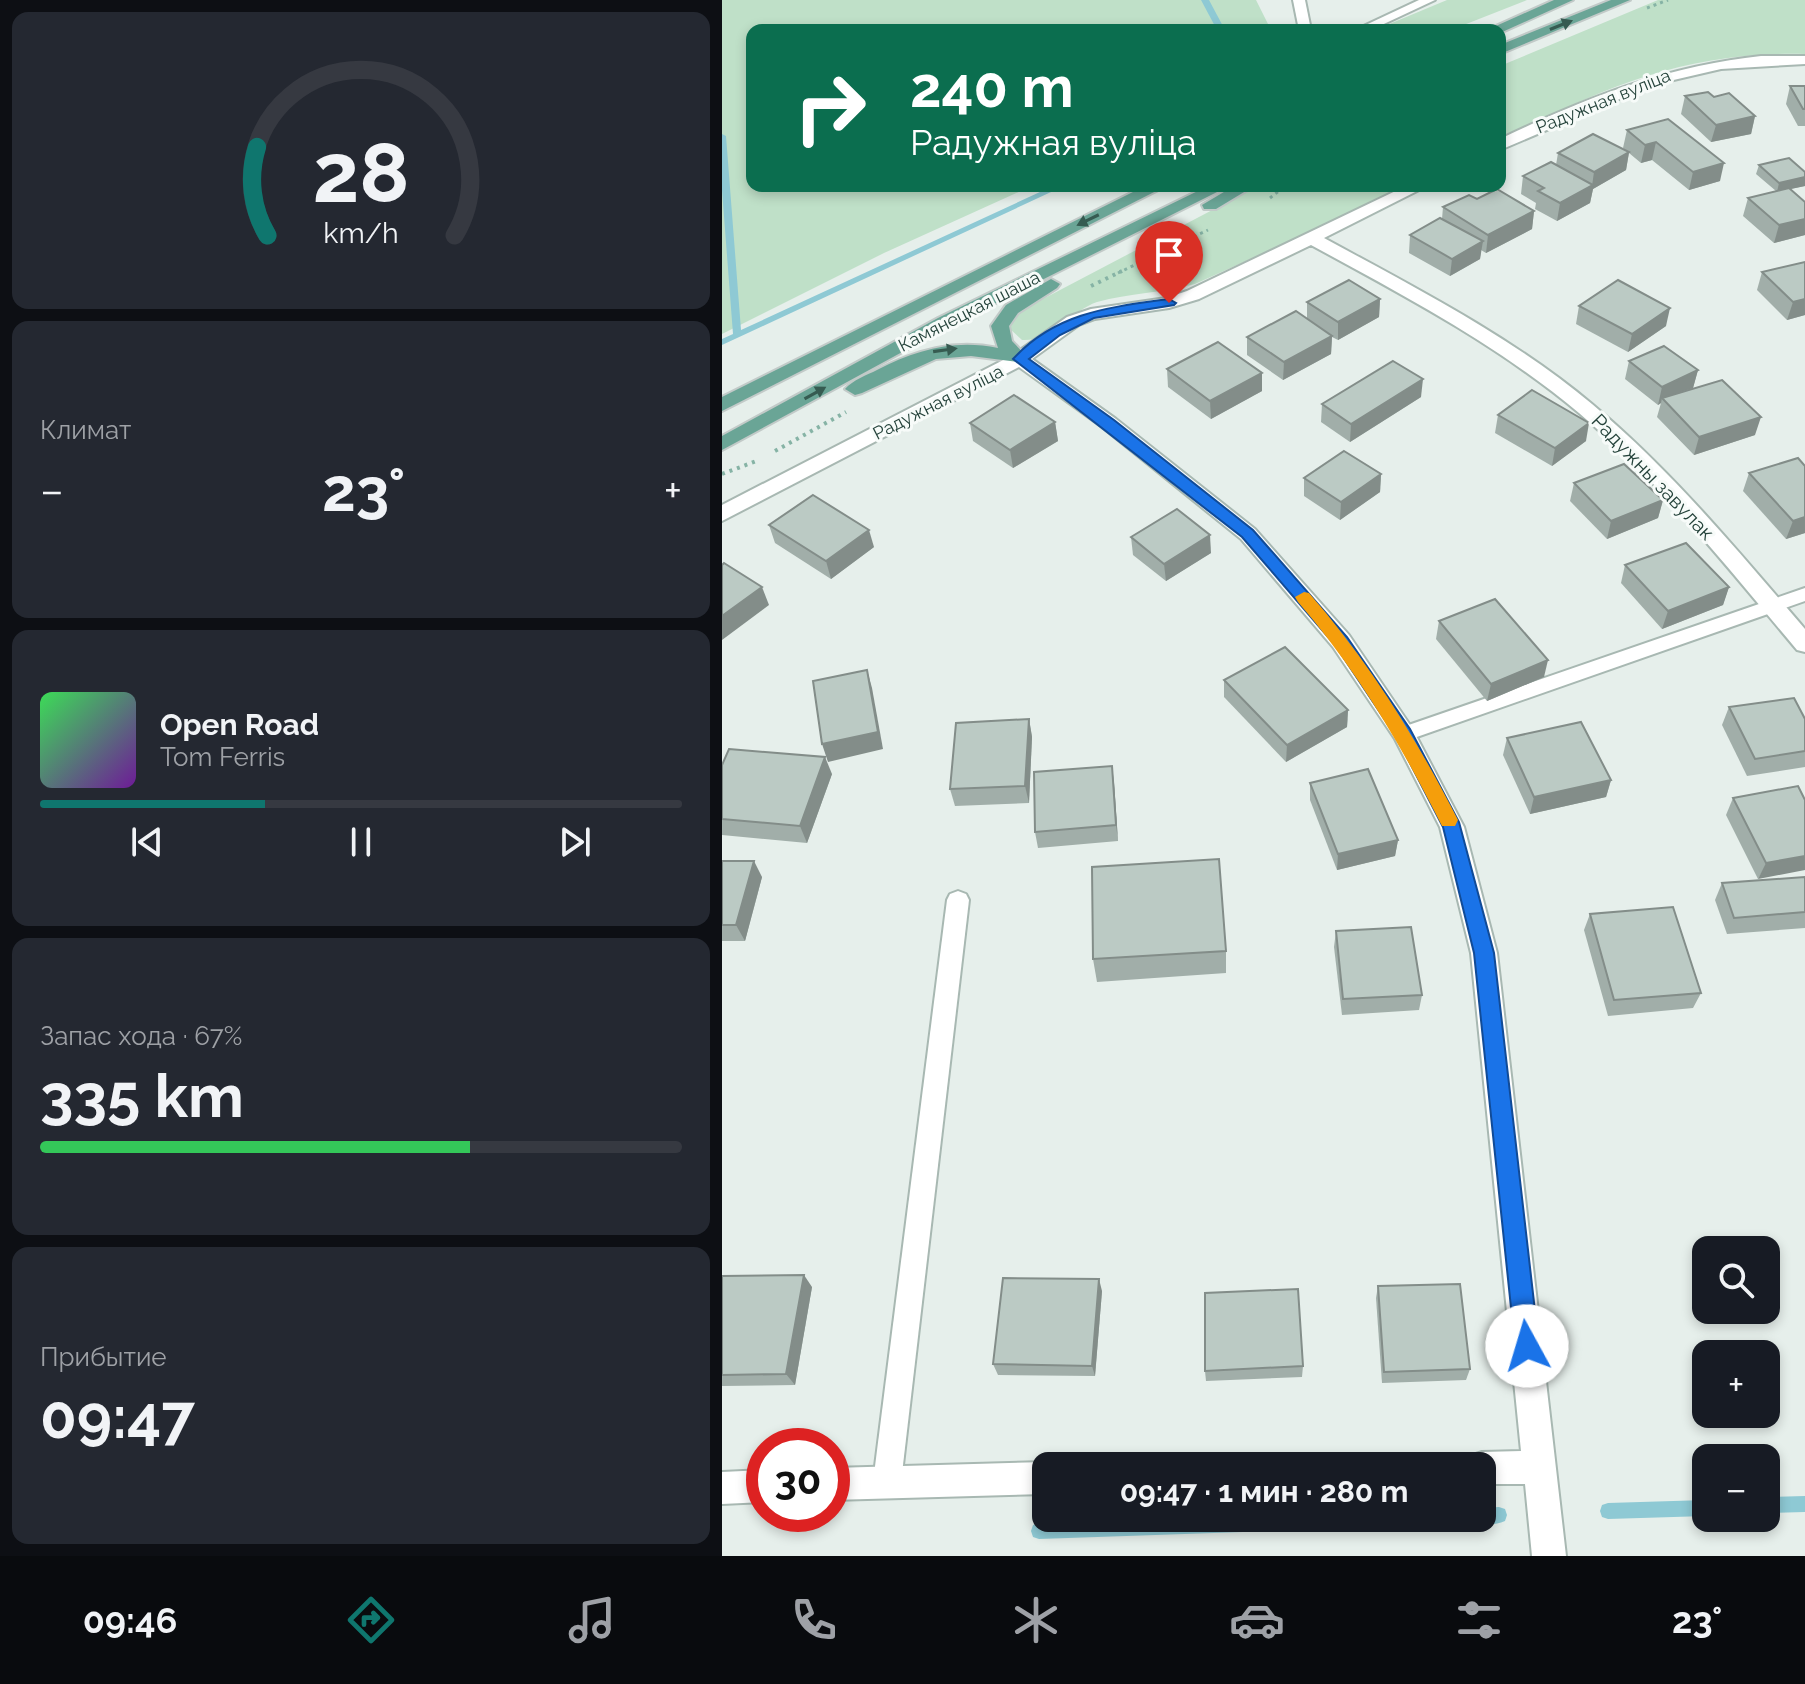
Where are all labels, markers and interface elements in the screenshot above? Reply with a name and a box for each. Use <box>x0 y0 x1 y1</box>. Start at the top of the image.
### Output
one-way arrow <box>1549 18 1573 31</box>
text: 240 m <box>910 54 1074 120</box>
icon: right <box>778 56 882 160</box>
street label: Радужная вуліца <box>1533 64 1673 138</box>
text: Радужная вуліца <box>910 121 1197 163</box>
text: 28 <box>312 124 410 221</box>
one-way arrow <box>1076 213 1099 227</box>
text: km/h <box>323 217 399 251</box>
pin <box>1135 221 1203 303</box>
icon: arrive <box>1147 233 1191 277</box>
street label: Камянецкая шаша <box>895 266 1043 356</box>
one-way arrow <box>933 343 958 356</box>
street label: Радужная вуліца <box>869 360 1007 444</box>
one-way arrow <box>804 386 826 400</box>
street label: Радужны завулак <box>1587 409 1719 545</box>
text: Климат <box>40 415 131 445</box>
text: 23° <box>322 455 405 525</box>
text: − <box>40 465 64 516</box>
text: + <box>664 465 682 516</box>
text: Open Road <box>160 707 319 742</box>
text: Tom Ferris <box>160 742 285 772</box>
icon: previous <box>125 820 169 864</box>
icon: pause <box>339 820 383 864</box>
icon: next <box>553 820 597 864</box>
text: Запас хода · 67% <box>40 1021 242 1051</box>
text: 335 km <box>40 1061 244 1131</box>
map controls <box>1692 1236 1780 1532</box>
button: search <box>1692 1236 1780 1324</box>
position arrow <box>1485 1304 1569 1388</box>
button: + <box>1692 1340 1780 1428</box>
text: Прибытие <box>40 1342 167 1372</box>
text: 09:47 <box>40 1382 195 1452</box>
speed limit sign: 30 <box>746 1428 850 1532</box>
button: − <box>1692 1444 1780 1532</box>
text: 09:47 · 1 мин · 280 m <box>1120 1474 1408 1509</box>
icon: directions <box>343 1592 399 1648</box>
icon: music <box>564 1592 620 1648</box>
icon: phone <box>786 1592 842 1648</box>
icon: climate <box>1008 1592 1064 1648</box>
icon: car <box>1229 1592 1285 1648</box>
icon: filters <box>1451 1592 1507 1648</box>
text: 09:46 <box>83 1599 177 1641</box>
text: 23° <box>1672 1599 1722 1641</box>

